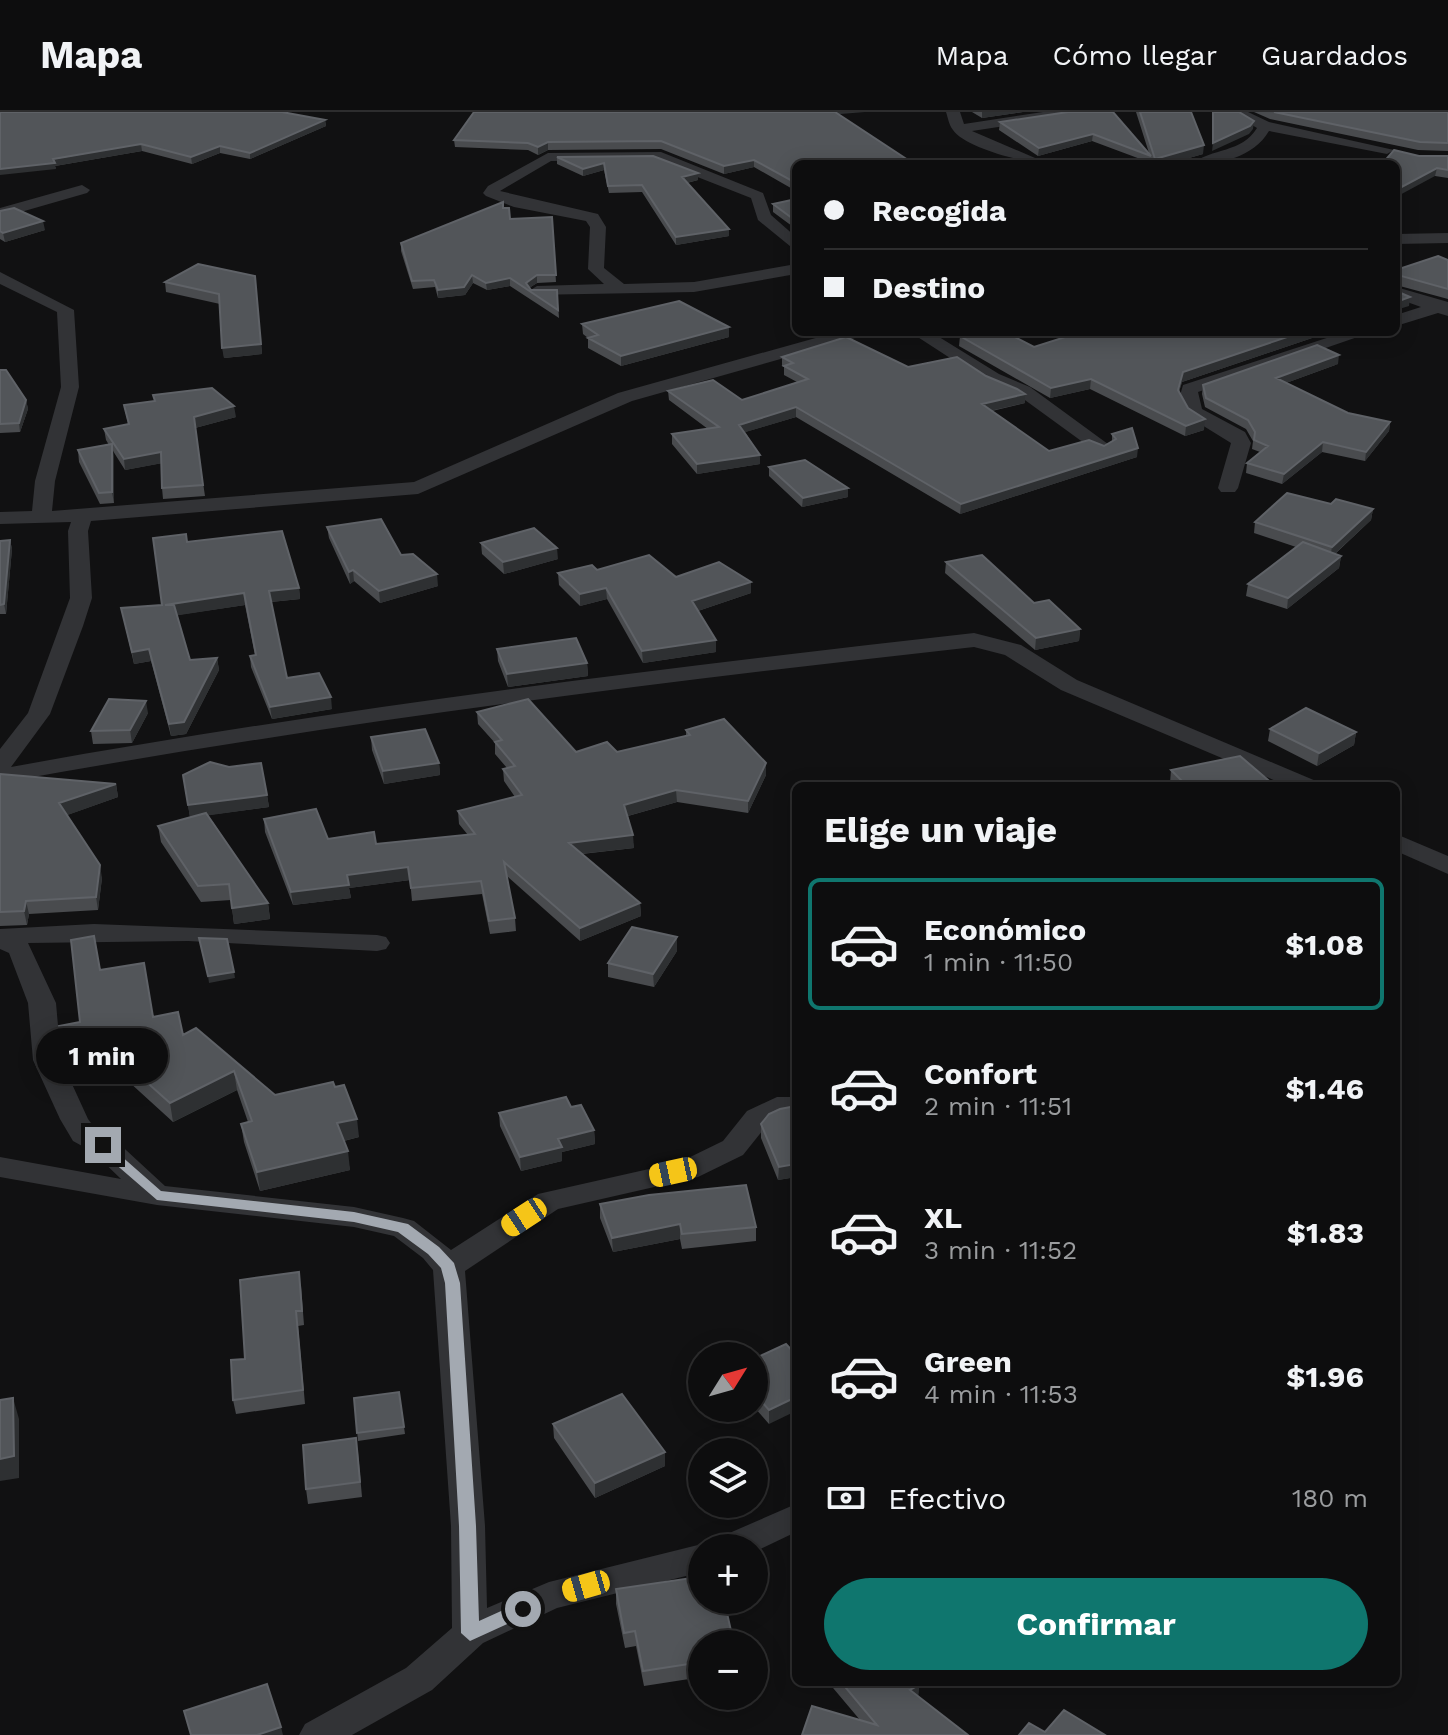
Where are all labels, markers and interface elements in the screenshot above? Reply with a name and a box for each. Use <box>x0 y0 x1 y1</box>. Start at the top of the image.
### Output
text: Mapa <box>40 33 142 77</box>
text: Mapa <box>936 39 1009 72</box>
text: Cómo llegar <box>1053 39 1217 72</box>
text: Guardados <box>1261 39 1408 72</box>
text: Recogida <box>872 193 1006 228</box>
text: Destino <box>872 270 985 305</box>
text: Elige un viaje <box>824 809 1057 851</box>
icon: car <box>828 908 900 980</box>
text: Económico <box>924 912 1086 947</box>
text: $1.08 <box>1285 927 1364 962</box>
text: 1 min · 11:50 <box>924 947 1073 977</box>
callout: 1 min <box>37 1029 169 1085</box>
text: 1 min <box>69 1041 135 1071</box>
icon: car <box>828 1052 900 1124</box>
text: Confort <box>924 1056 1037 1091</box>
text: $1.46 <box>1285 1071 1364 1106</box>
text: 2 min · 11:51 <box>924 1091 1072 1121</box>
route end <box>85 1127 121 1163</box>
car <box>647 1155 699 1189</box>
car <box>497 1194 551 1240</box>
icon: car <box>828 1196 900 1268</box>
text: XL <box>924 1200 962 1235</box>
text: $1.83 <box>1287 1215 1364 1250</box>
text: 3 min · 11:52 <box>924 1235 1077 1265</box>
icon: car <box>828 1340 900 1412</box>
north arrow <box>688 1342 768 1422</box>
map controls <box>688 1342 768 1710</box>
text: Green <box>924 1344 1012 1379</box>
text: $1.96 <box>1286 1359 1364 1394</box>
text: 4 min · 11:53 <box>924 1379 1078 1409</box>
button: layers <box>688 1438 768 1518</box>
icon: cash <box>824 1476 868 1520</box>
text: Efectivo <box>888 1481 1006 1516</box>
text: 180 m <box>1292 1483 1368 1513</box>
button: + <box>688 1534 768 1614</box>
car <box>560 1568 612 1604</box>
button: Confirmar <box>824 1578 1368 1670</box>
route start <box>505 1591 541 1627</box>
button: − <box>688 1630 768 1710</box>

